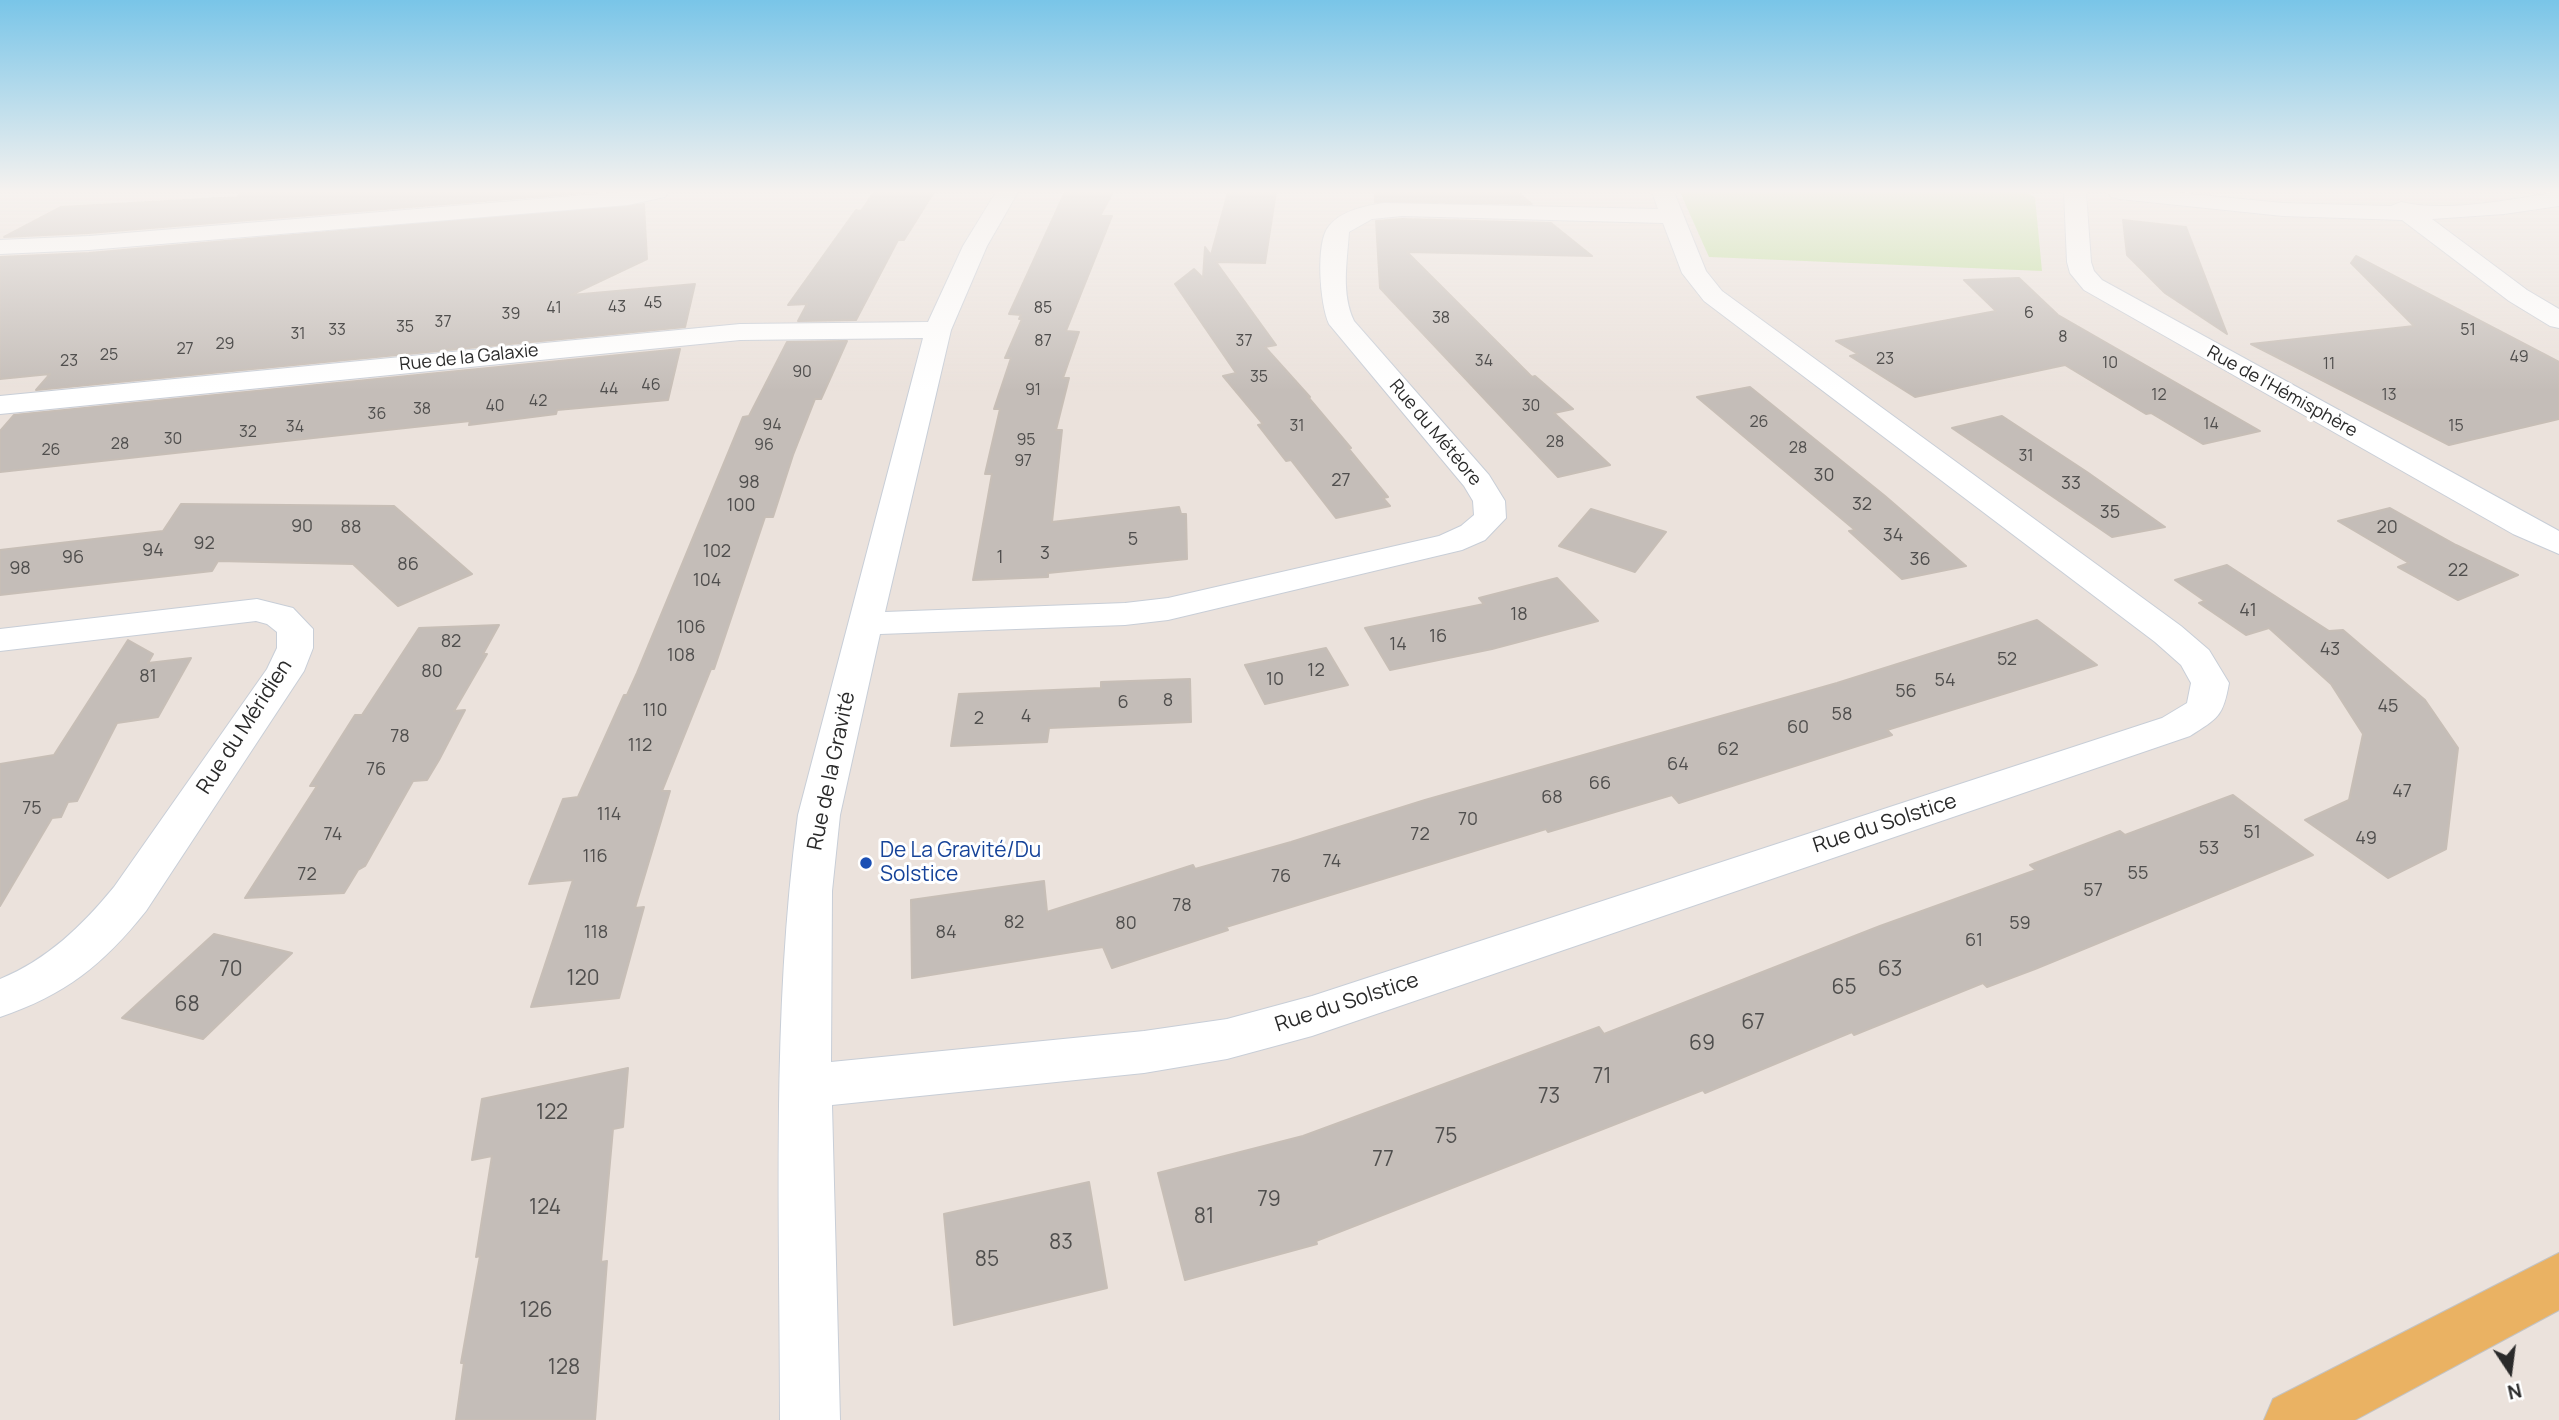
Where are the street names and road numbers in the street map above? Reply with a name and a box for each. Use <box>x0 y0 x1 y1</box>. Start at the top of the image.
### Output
street label: Rue de la Galaxie <box>398 340 540 376</box>
street label: Rue de l'Hémisphère <box>2203 342 2361 442</box>
street label: Rue du Météore <box>1384 376 1486 490</box>
street label: Rue du Méridien <box>192 655 298 799</box>
street label: Rue de la Gravité <box>803 689 861 853</box>
street label: Rue du Solstice <box>1810 789 1960 859</box>
street label: Rue du Solstice <box>1272 968 1422 1038</box>

